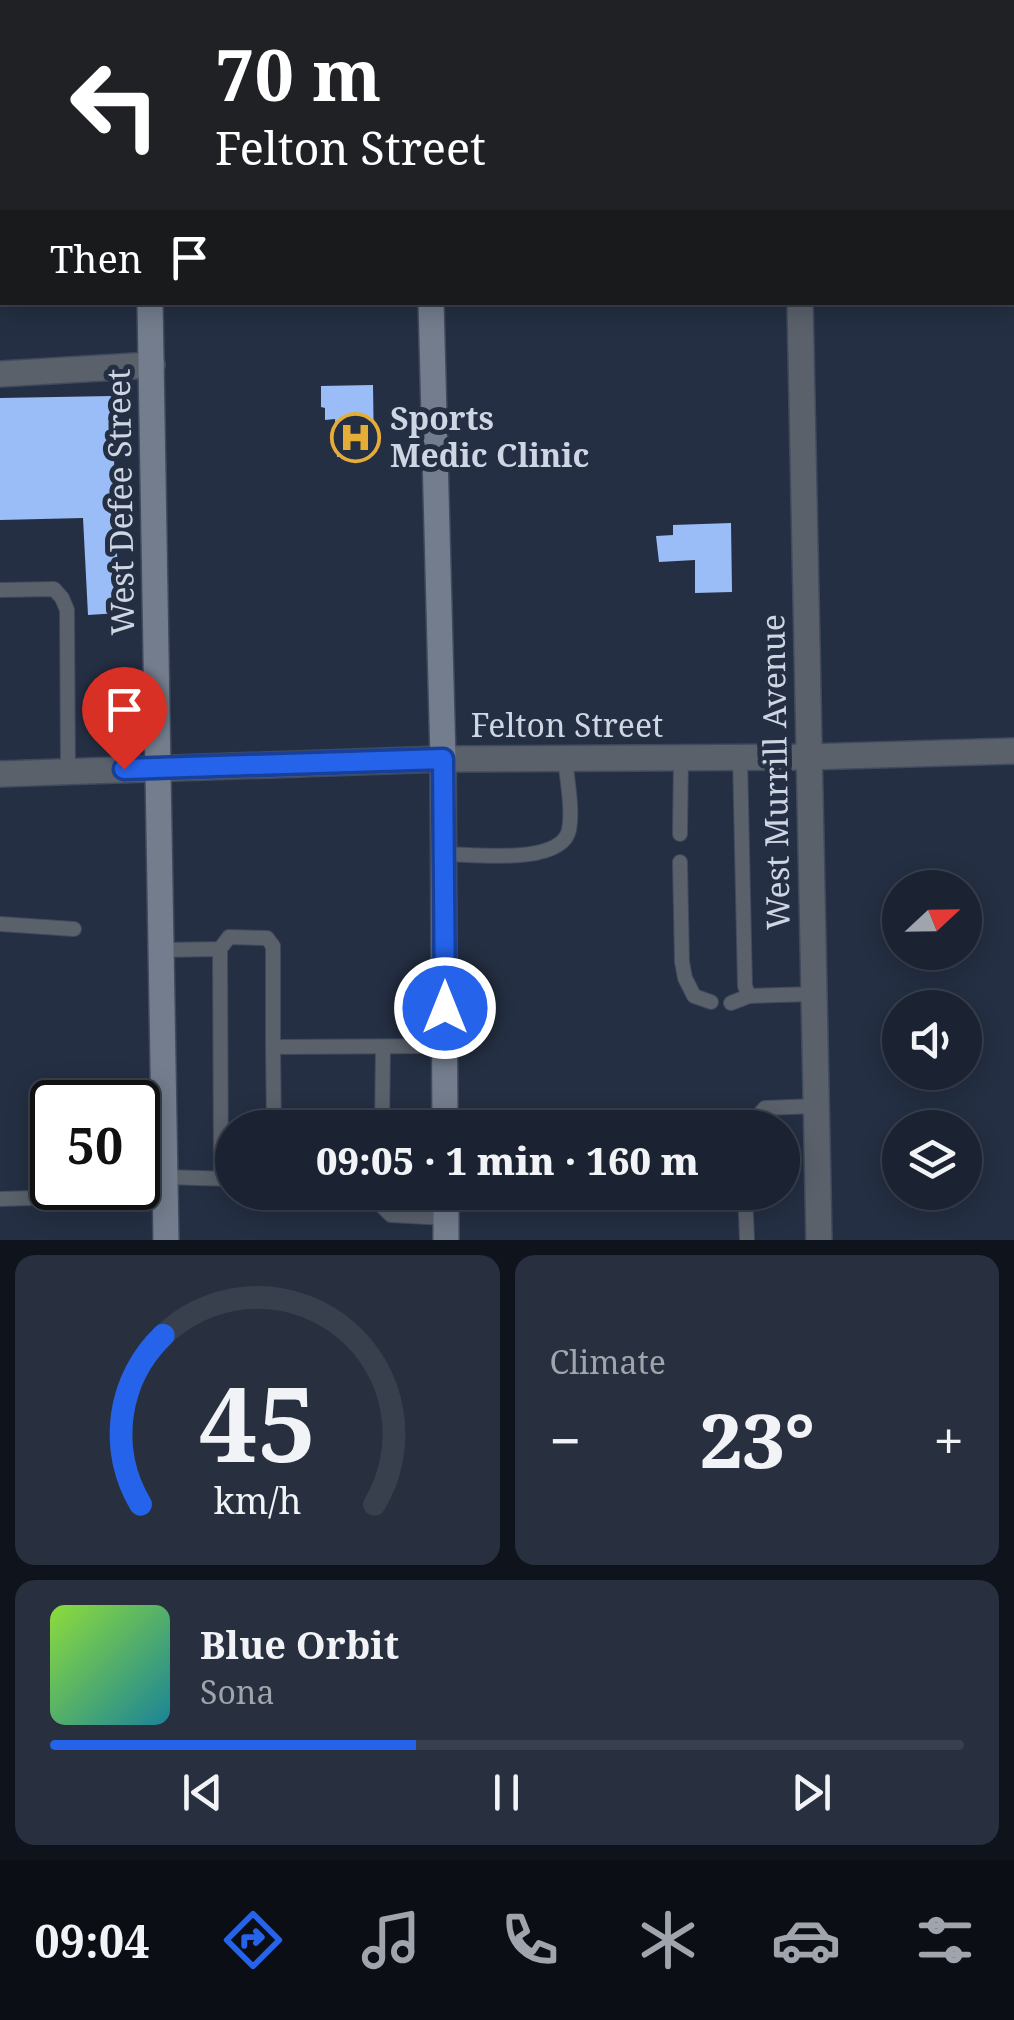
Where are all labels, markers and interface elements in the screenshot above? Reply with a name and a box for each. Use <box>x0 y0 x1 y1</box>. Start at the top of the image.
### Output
text: 70 m <box>215 26 381 122</box>
icon: left <box>50 40 180 170</box>
text: Felton Street <box>215 117 486 178</box>
icon: arrive <box>162 230 217 285</box>
text: Then <box>50 232 142 284</box>
street label: West Defee Street <box>96 368 143 636</box>
place label: Sports Medic Clinic <box>390 396 589 476</box>
hospital icon: Sports Medic Clinic <box>329 411 381 463</box>
street label: West Murrill Avenue <box>750 614 799 930</box>
pin <box>82 667 167 770</box>
icon: arrive <box>97 682 152 737</box>
street label: Felton Street <box>471 703 663 746</box>
north arrow <box>882 870 982 970</box>
map controls <box>882 870 982 1210</box>
position arrow <box>393 956 497 1060</box>
button: sound <box>882 990 982 1090</box>
speed limit sign: 50 <box>30 1080 160 1210</box>
button: layers <box>882 1110 982 1210</box>
text: 09:05 · 1 min · 160 m <box>316 1134 699 1186</box>
text: Climate <box>550 1340 666 1383</box>
text: 45 <box>198 1351 316 1492</box>
text: 23° <box>700 1388 815 1490</box>
text: − <box>550 1402 581 1477</box>
text: + <box>933 1402 964 1477</box>
text: km/h <box>213 1476 301 1524</box>
text: Blue Orbit <box>200 1618 399 1670</box>
text: Sona <box>200 1670 275 1713</box>
icon: previous <box>175 1765 230 1820</box>
icon: pause <box>479 1765 534 1820</box>
icon: next <box>784 1765 839 1820</box>
icon: directions <box>218 1905 288 1975</box>
icon: music <box>356 1905 426 1975</box>
icon: phone <box>495 1905 565 1975</box>
icon: climate <box>633 1905 703 1975</box>
icon: car <box>771 1905 841 1975</box>
icon: filters <box>910 1905 980 1975</box>
text: 09:04 <box>34 1910 150 1971</box>

